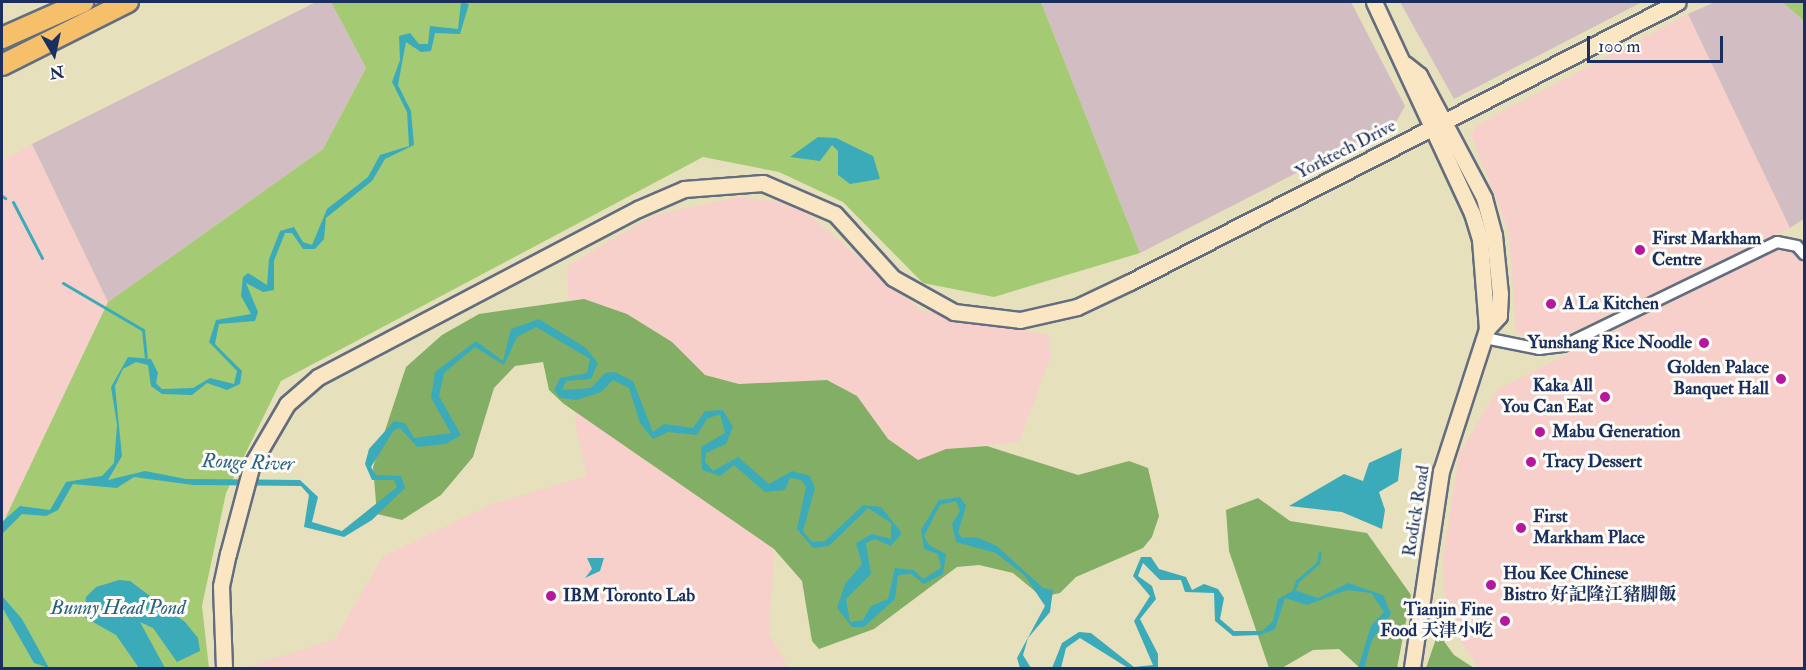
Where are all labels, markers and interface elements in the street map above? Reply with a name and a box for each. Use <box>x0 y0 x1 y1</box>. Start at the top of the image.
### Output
north arrow <box>24 24 84 84</box>
scale bar <box>1590 24 1726 62</box>
text: 100 m <box>1598 35 1641 58</box>
text: N <box>48 61 65 83</box>
street label: Yorktech Drive <box>1292 116 1400 184</box>
place label: First Markham Centre <box>1652 229 1761 272</box>
marker: First Markham Centre <box>1633 243 1647 257</box>
place label: A La Kitchen <box>1563 293 1659 315</box>
marker: A La Kitchen <box>1544 297 1558 311</box>
place label: Yunshang Rice Noodle <box>1528 332 1692 354</box>
marker: Yunshang Rice Noodle <box>1697 336 1711 350</box>
place label: Golden Palace Banquet Hall <box>1667 358 1769 400</box>
marker: Golden Palace Banquet Hall <box>1774 372 1788 386</box>
place label: Kaka All You Can Eat <box>1501 376 1593 418</box>
marker: Kaka All You Can Eat <box>1598 390 1612 404</box>
place label: Mabu Generation <box>1552 421 1681 443</box>
marker: Mabu Generation <box>1533 425 1547 439</box>
water label: Rouge River <box>201 448 295 476</box>
place label: Tracy Dessert <box>1543 451 1642 473</box>
marker: Tracy Dessert <box>1524 455 1538 469</box>
street label: Rodick Road <box>1399 464 1435 558</box>
place label: First Markham Place <box>1533 507 1645 550</box>
marker: First Markham Place <box>1514 521 1528 535</box>
place label: Hou Kee Chinese Bistro 好記隆江豬脚飯 <box>1503 564 1677 606</box>
marker: Hou Kee Chinese Bistro 好記隆江豬脚飯 <box>1484 578 1498 592</box>
place label: IBM Toronto Lab <box>563 585 695 607</box>
marker: IBM Toronto Lab <box>544 589 558 603</box>
water label: Bunny Head Pond <box>50 595 186 619</box>
place label: Tianjin Fine Food 天津小吃 <box>1380 600 1493 642</box>
marker: Tianjin Fine Food 天津小吃 <box>1498 614 1512 628</box>

